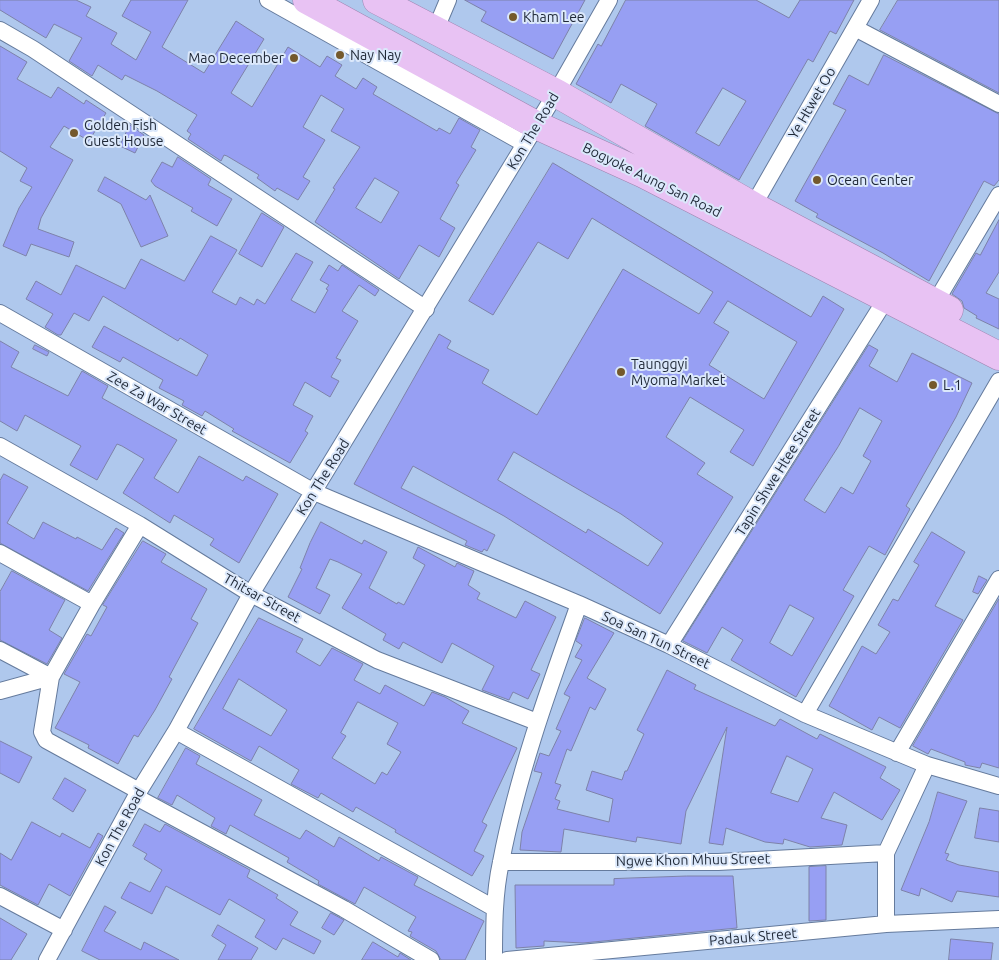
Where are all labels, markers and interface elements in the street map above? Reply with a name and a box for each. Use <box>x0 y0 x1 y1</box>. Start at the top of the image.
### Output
place label: Kham Lee <box>523 9 585 25</box>
marker: Kham Lee <box>507 11 519 23</box>
place label: Nay Nay <box>350 47 401 63</box>
marker: Nay Nay <box>334 49 346 61</box>
place label: Mao December <box>188 50 284 66</box>
marker: Mao December <box>288 52 300 64</box>
street label: Ye Htwet Oo <box>785 64 839 142</box>
street label: Kon The Road <box>503 90 563 172</box>
place label: Golden Fish Guest House <box>84 117 164 150</box>
marker: Golden Fish Guest House <box>68 127 80 139</box>
street label: Bogyoke Aung San Road <box>580 139 724 221</box>
place label: Ocean Center <box>827 172 913 188</box>
marker: Ocean Center <box>811 174 823 186</box>
place label: Taunggyi Myoma Market <box>631 356 725 388</box>
marker: Taunggyi Myoma Market <box>615 366 627 378</box>
street label: Zee Za War Street <box>104 368 210 438</box>
place label: L.1 <box>943 377 962 393</box>
marker: L.1 <box>927 379 939 391</box>
street label: Tapin Shwe Htee Street <box>732 405 824 539</box>
street label: Kon The Road <box>293 436 353 518</box>
street label: Thitsar Street <box>221 570 303 626</box>
street label: Soa San Tun Street <box>599 608 713 672</box>
street label: Kon The Road <box>92 785 148 869</box>
street label: Ngwe Khon Mhuu Street <box>616 850 770 870</box>
street label: Padauk Street <box>708 925 798 949</box>

